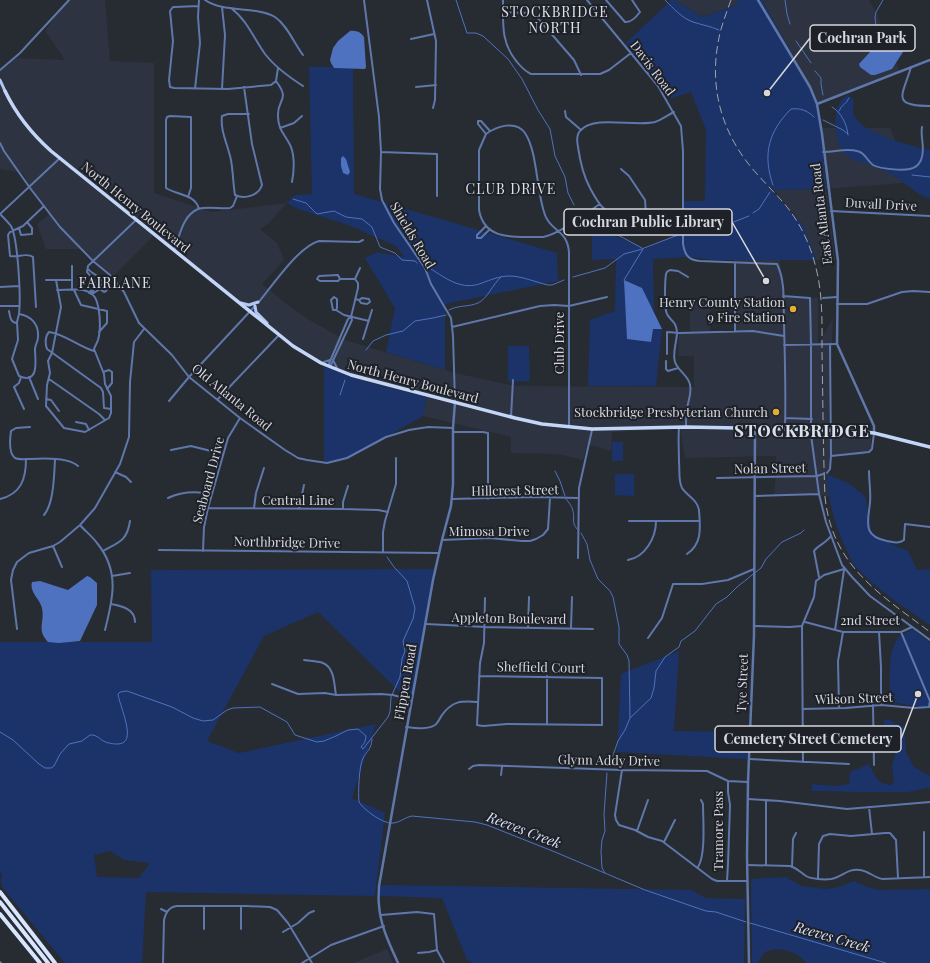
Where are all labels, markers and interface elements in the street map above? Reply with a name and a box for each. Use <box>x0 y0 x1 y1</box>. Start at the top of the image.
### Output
district label: STOCKBRIDGE NORTH <box>501 2 609 37</box>
callout: Cochran Park <box>810 25 915 51</box>
text: Cochran Park <box>817 28 907 47</box>
street label: Davis Road <box>627 37 680 99</box>
street label: North Henry Boulevard <box>78 157 195 256</box>
street label: East Atlanta Road <box>806 162 835 266</box>
district label: CLUB DRIVE <box>466 179 556 198</box>
street label: Duvall Drive <box>845 193 918 214</box>
street label: Shields Road <box>387 198 440 272</box>
callout: Cochran Public Library <box>564 209 732 235</box>
text: Cochran Public Library <box>572 212 725 231</box>
district label: FAIRLANE <box>79 273 151 292</box>
place label: Henry County Station 9 Fire Station <box>659 293 785 325</box>
marker: Henry County Station 9 Fire Station <box>788 304 798 314</box>
street label: Club Drive <box>550 311 567 374</box>
street label: North Henry Boulevard <box>346 355 481 406</box>
street label: Old Atlanta Road <box>189 359 276 434</box>
place label: Stockbridge Presbyterian Church <box>574 403 768 420</box>
marker: Stockbridge Presbyterian Church <box>771 407 781 417</box>
district label: STOCKBRIDGE <box>734 419 870 441</box>
street label: Seaboard Drive <box>188 434 227 525</box>
street label: Nolan Street <box>734 458 807 477</box>
street label: Hillcrest Street <box>471 480 559 499</box>
street label: Central Line <box>262 491 335 508</box>
street label: Mimosa Drive <box>449 522 530 539</box>
street label: Northbridge Drive <box>233 532 341 551</box>
street label: Appleton Boulevard <box>450 608 567 627</box>
street label: 2nd Street <box>840 611 900 628</box>
street label: Flippen Road <box>389 642 420 721</box>
street label: Tye Street <box>732 653 751 713</box>
street label: Sheffield Court <box>497 657 586 676</box>
street label: Wilson Street <box>814 688 894 707</box>
callout: Cemetery Street Cemetery <box>715 726 901 752</box>
text: Cemetery Street Cemetery <box>724 729 893 748</box>
street label: Glynn Addy Drive <box>558 750 661 769</box>
street label: Tramore Pass <box>709 791 726 871</box>
water label: Reeves Creek <box>483 806 564 852</box>
water label: Reeves Creek <box>791 916 872 956</box>

